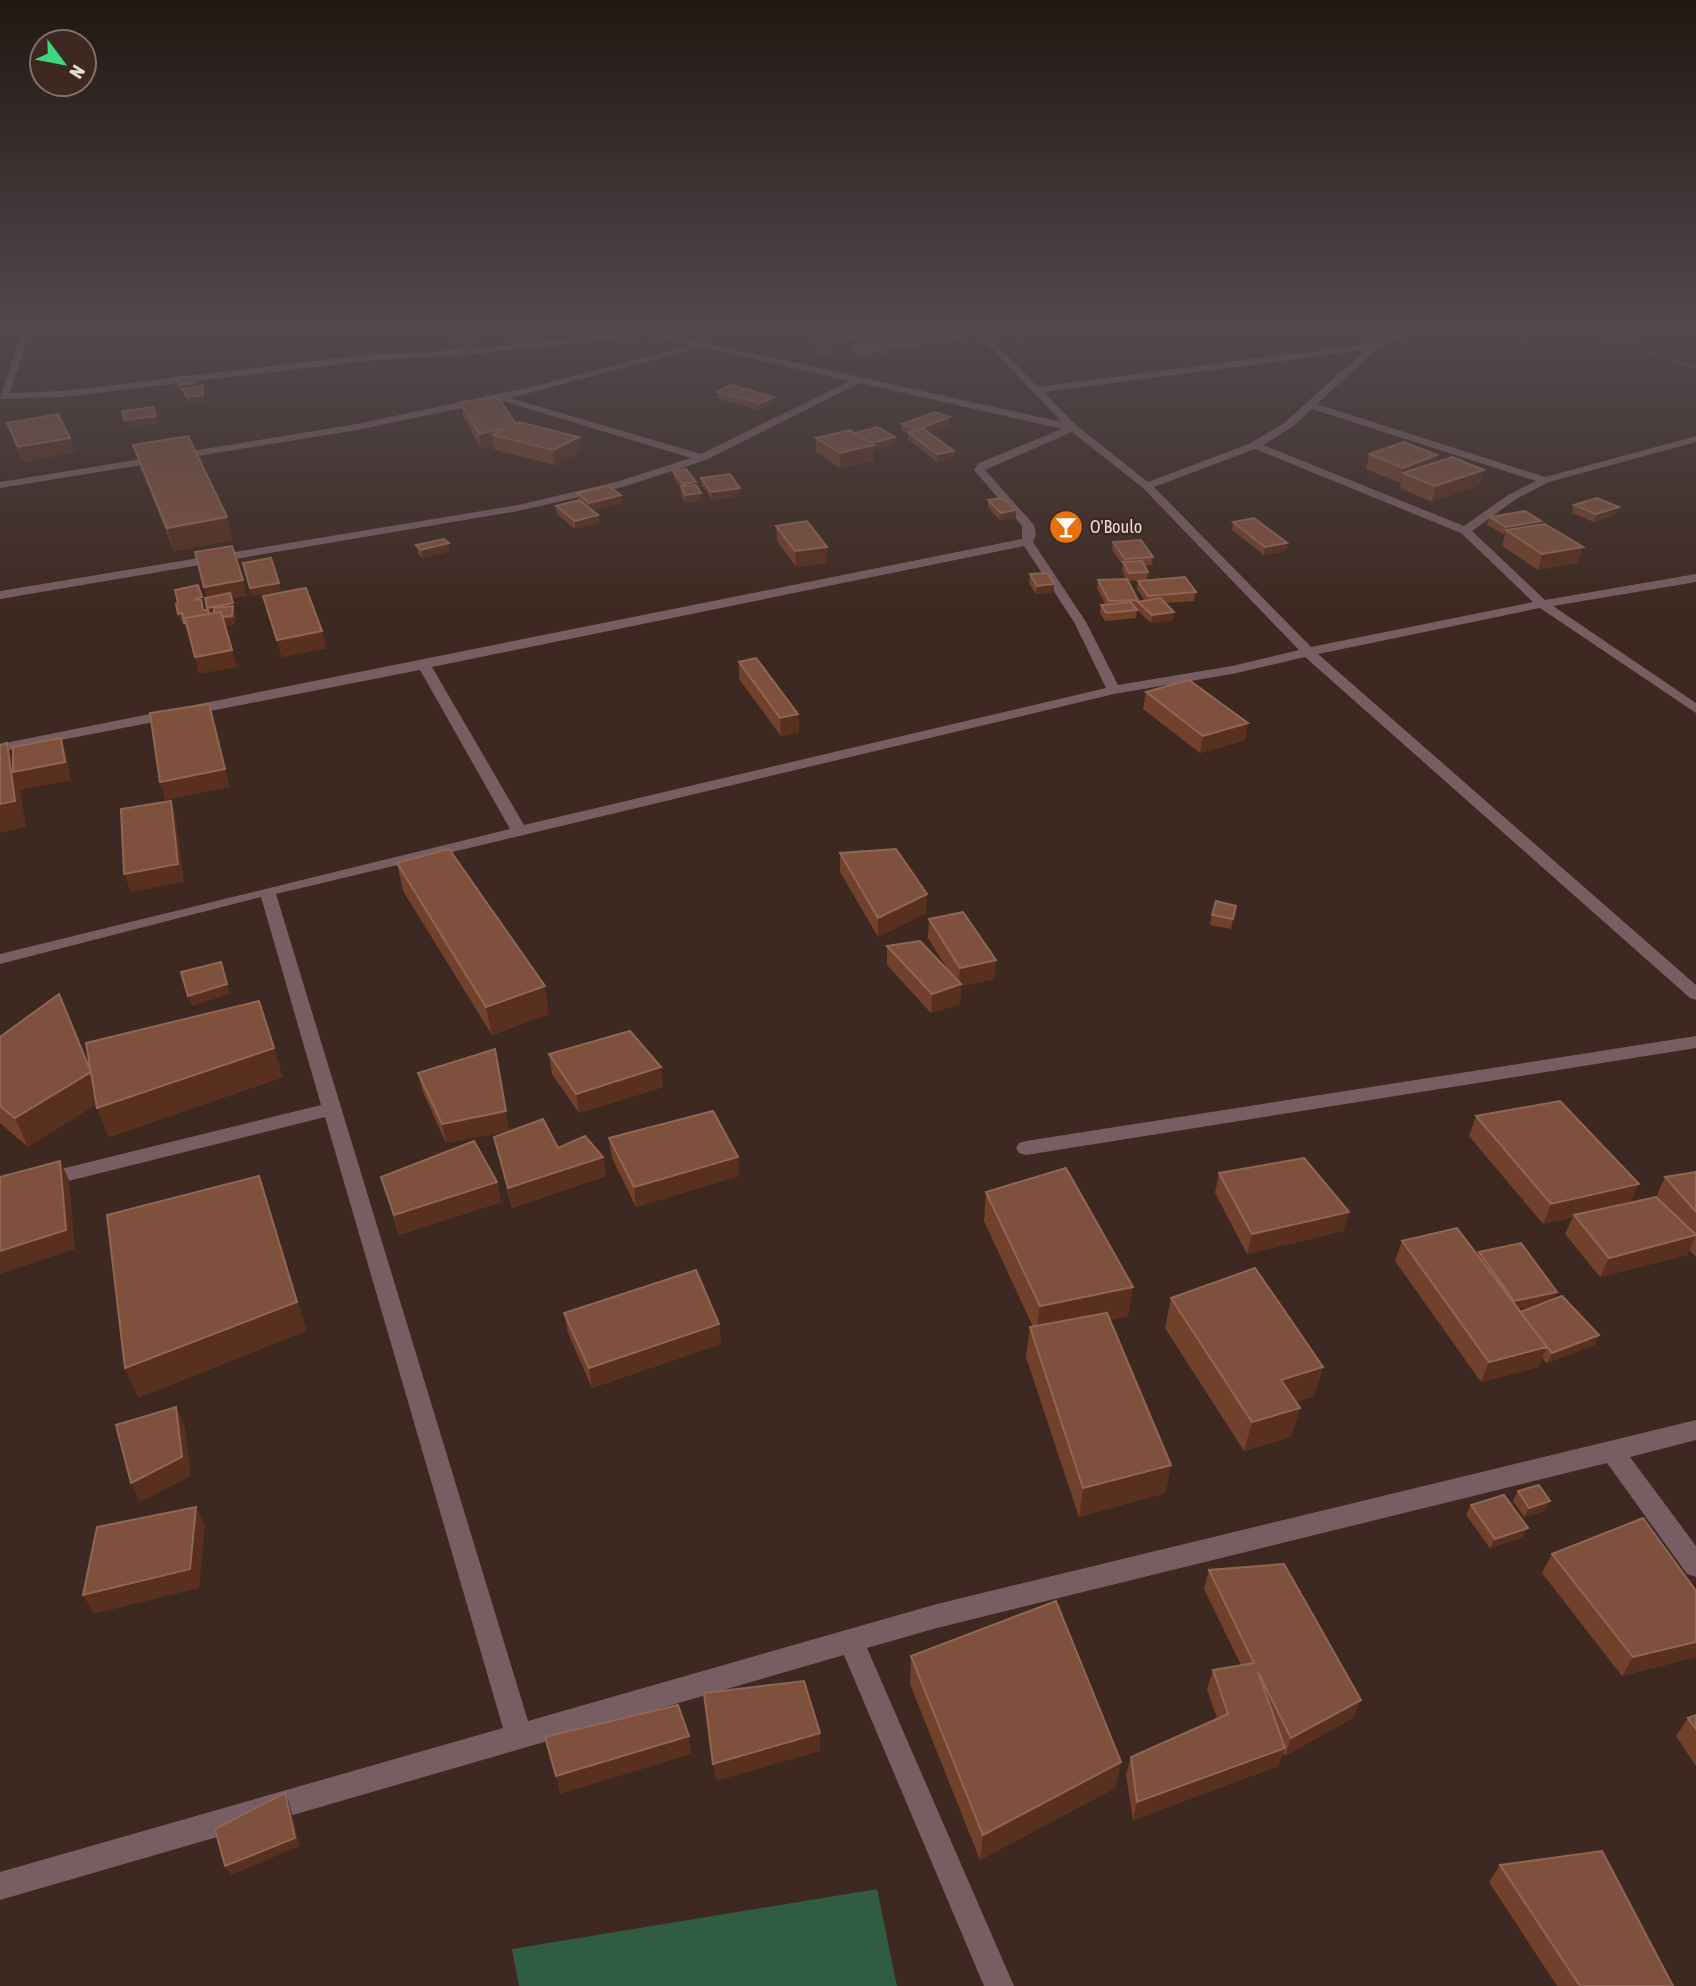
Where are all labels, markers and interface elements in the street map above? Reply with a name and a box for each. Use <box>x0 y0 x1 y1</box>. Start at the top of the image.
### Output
north arrow <box>28 28 98 98</box>
text: N <box>65 61 90 83</box>
bar icon: O'Boulo <box>1047 508 1085 546</box>
place label: O'Boulo <box>1090 516 1142 537</box>

